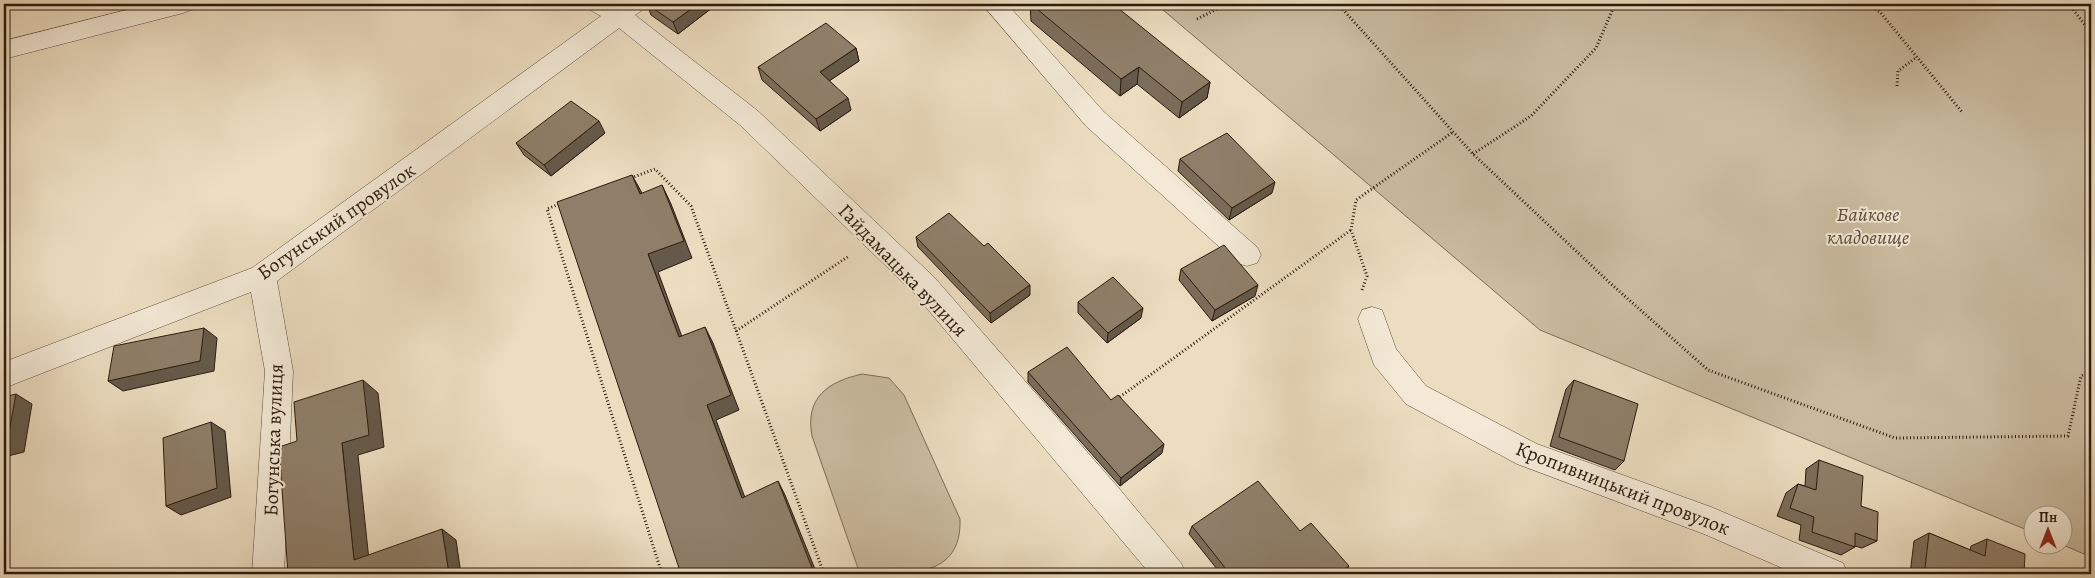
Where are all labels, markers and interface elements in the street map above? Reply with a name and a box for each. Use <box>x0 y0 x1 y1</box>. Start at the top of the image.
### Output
street label: Богунський провулок <box>252 157 421 286</box>
street label: Гайдамацька вулиця <box>832 198 973 343</box>
park label: Байкове кладовище <box>1827 201 1909 251</box>
street label: Богунська вулиця <box>257 363 290 517</box>
street label: Кропивницький провулок <box>1512 435 1734 542</box>
north arrow <box>2022 506 2072 556</box>
text: Пн <box>2039 508 2057 527</box>

